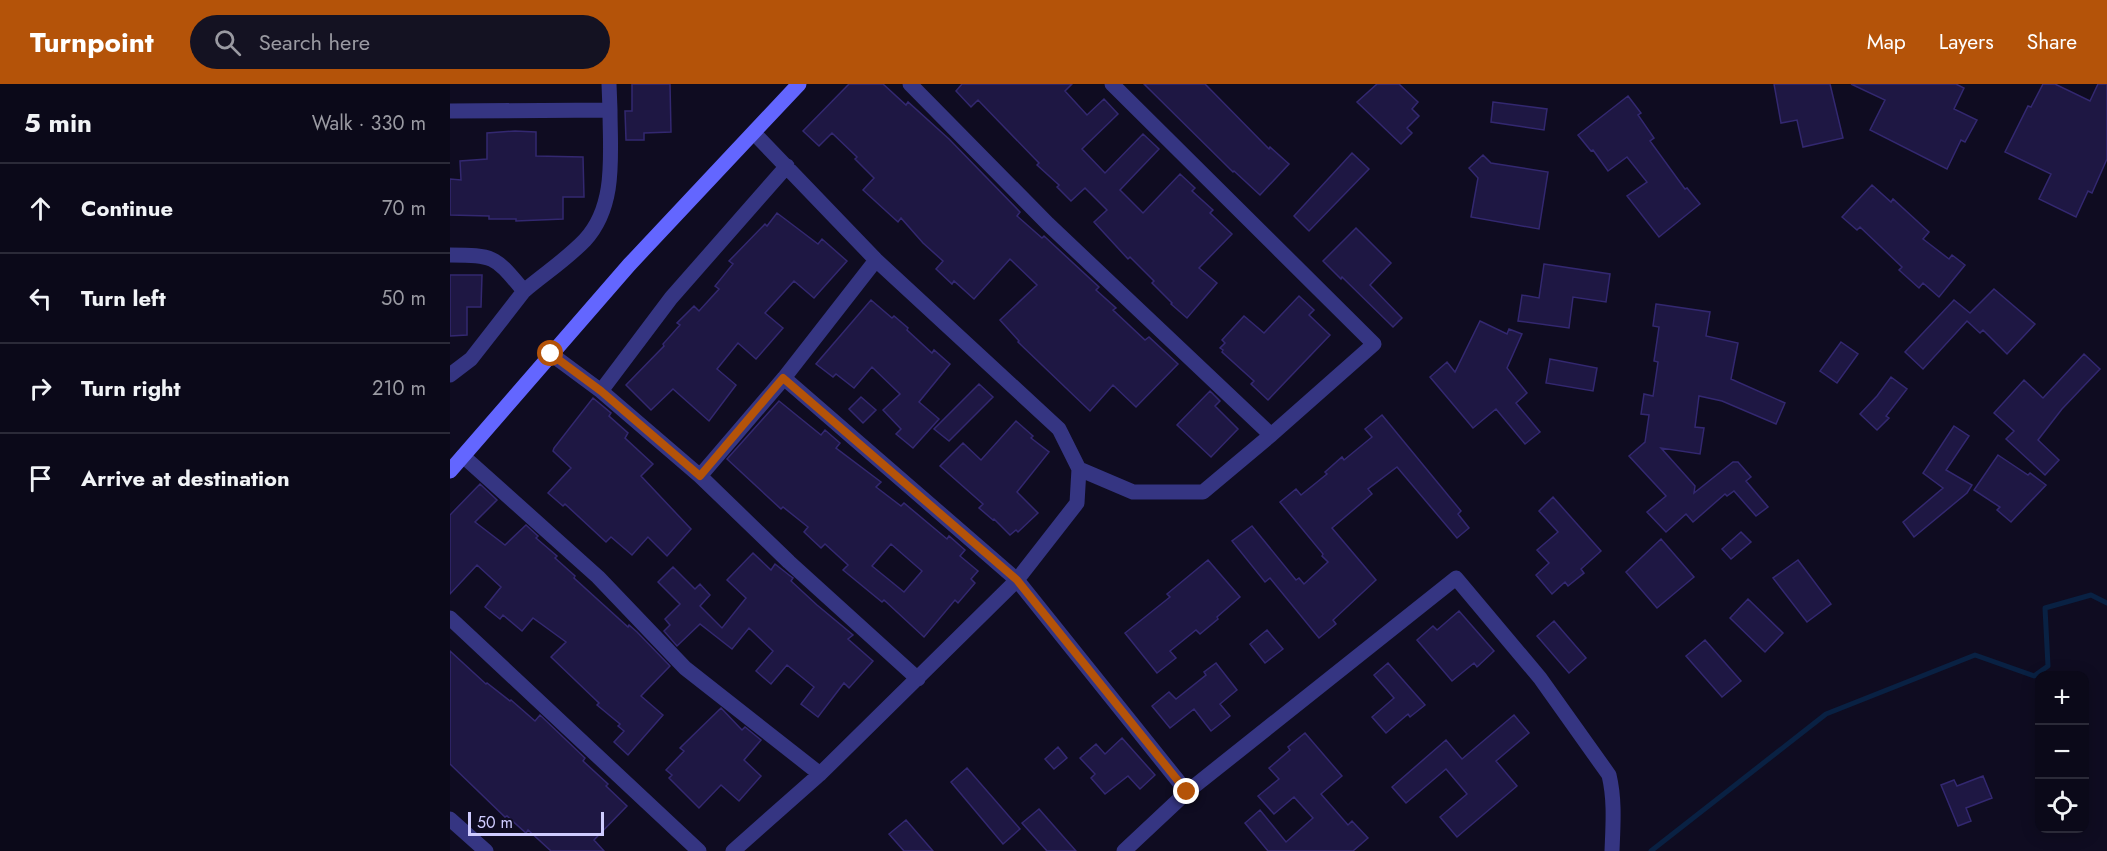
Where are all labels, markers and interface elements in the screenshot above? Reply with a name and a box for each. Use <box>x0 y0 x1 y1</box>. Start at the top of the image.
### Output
search box <box>190 15 610 69</box>
text: Turnpoint <box>30 22 154 63</box>
icon: search <box>211 26 244 59</box>
text: Search here <box>259 26 370 58</box>
text: Map <box>1867 27 1906 57</box>
text: Layers <box>1939 27 1994 57</box>
text: Share <box>2027 27 2077 57</box>
text: 5 min <box>24 104 92 142</box>
text: Walk · 330 m <box>312 109 426 138</box>
icon: ahead <box>24 192 57 225</box>
text: Continue <box>81 192 173 224</box>
text: 70 m <box>382 194 426 223</box>
icon: left <box>24 282 57 315</box>
text: Turn left <box>81 282 166 314</box>
text: 50 m <box>381 284 426 313</box>
route start <box>537 340 563 366</box>
icon: right <box>24 372 57 405</box>
text: Turn right <box>81 372 181 404</box>
text: 210 m <box>372 374 426 403</box>
icon: arrive <box>24 462 57 495</box>
text: Arrive at destination <box>81 462 290 494</box>
map controls <box>2035 671 2089 833</box>
button: + <box>2035 671 2089 725</box>
button: − <box>2035 725 2089 779</box>
route end <box>1173 778 1199 804</box>
button: locate <box>2035 779 2089 833</box>
scale bar <box>468 809 604 836</box>
text: 50 m <box>477 811 513 834</box>

